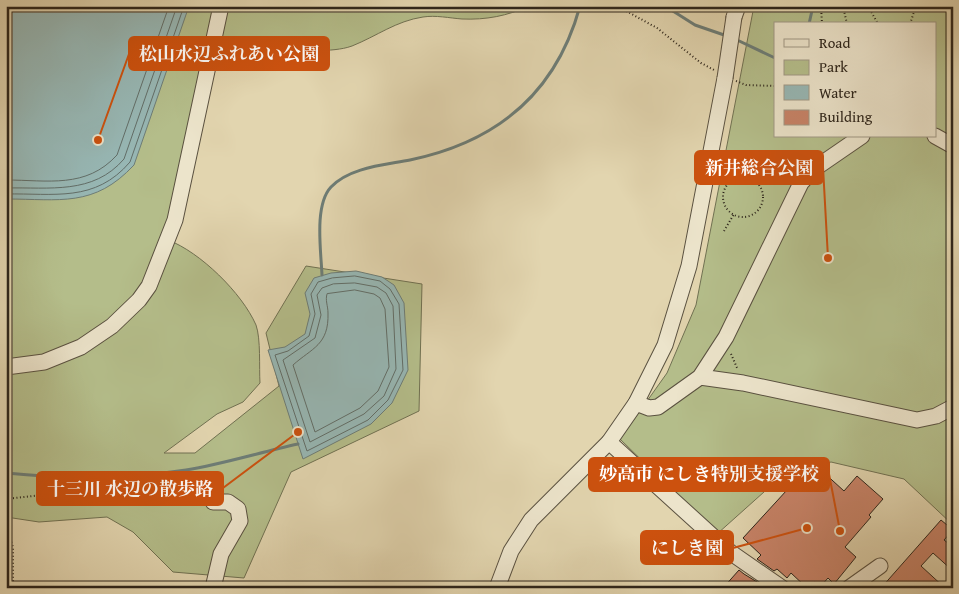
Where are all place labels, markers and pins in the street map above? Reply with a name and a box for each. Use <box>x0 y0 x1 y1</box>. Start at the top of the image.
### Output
callout: 松山水辺ふれあい公園 <box>129 37 329 70</box>
callout: 新井総合公園 <box>695 151 823 184</box>
callout: 妙高市 にしき特別支援学校 <box>589 458 829 491</box>
callout: 十三川 水辺の散歩路 <box>37 472 223 505</box>
callout: にしき園 <box>641 531 733 564</box>

